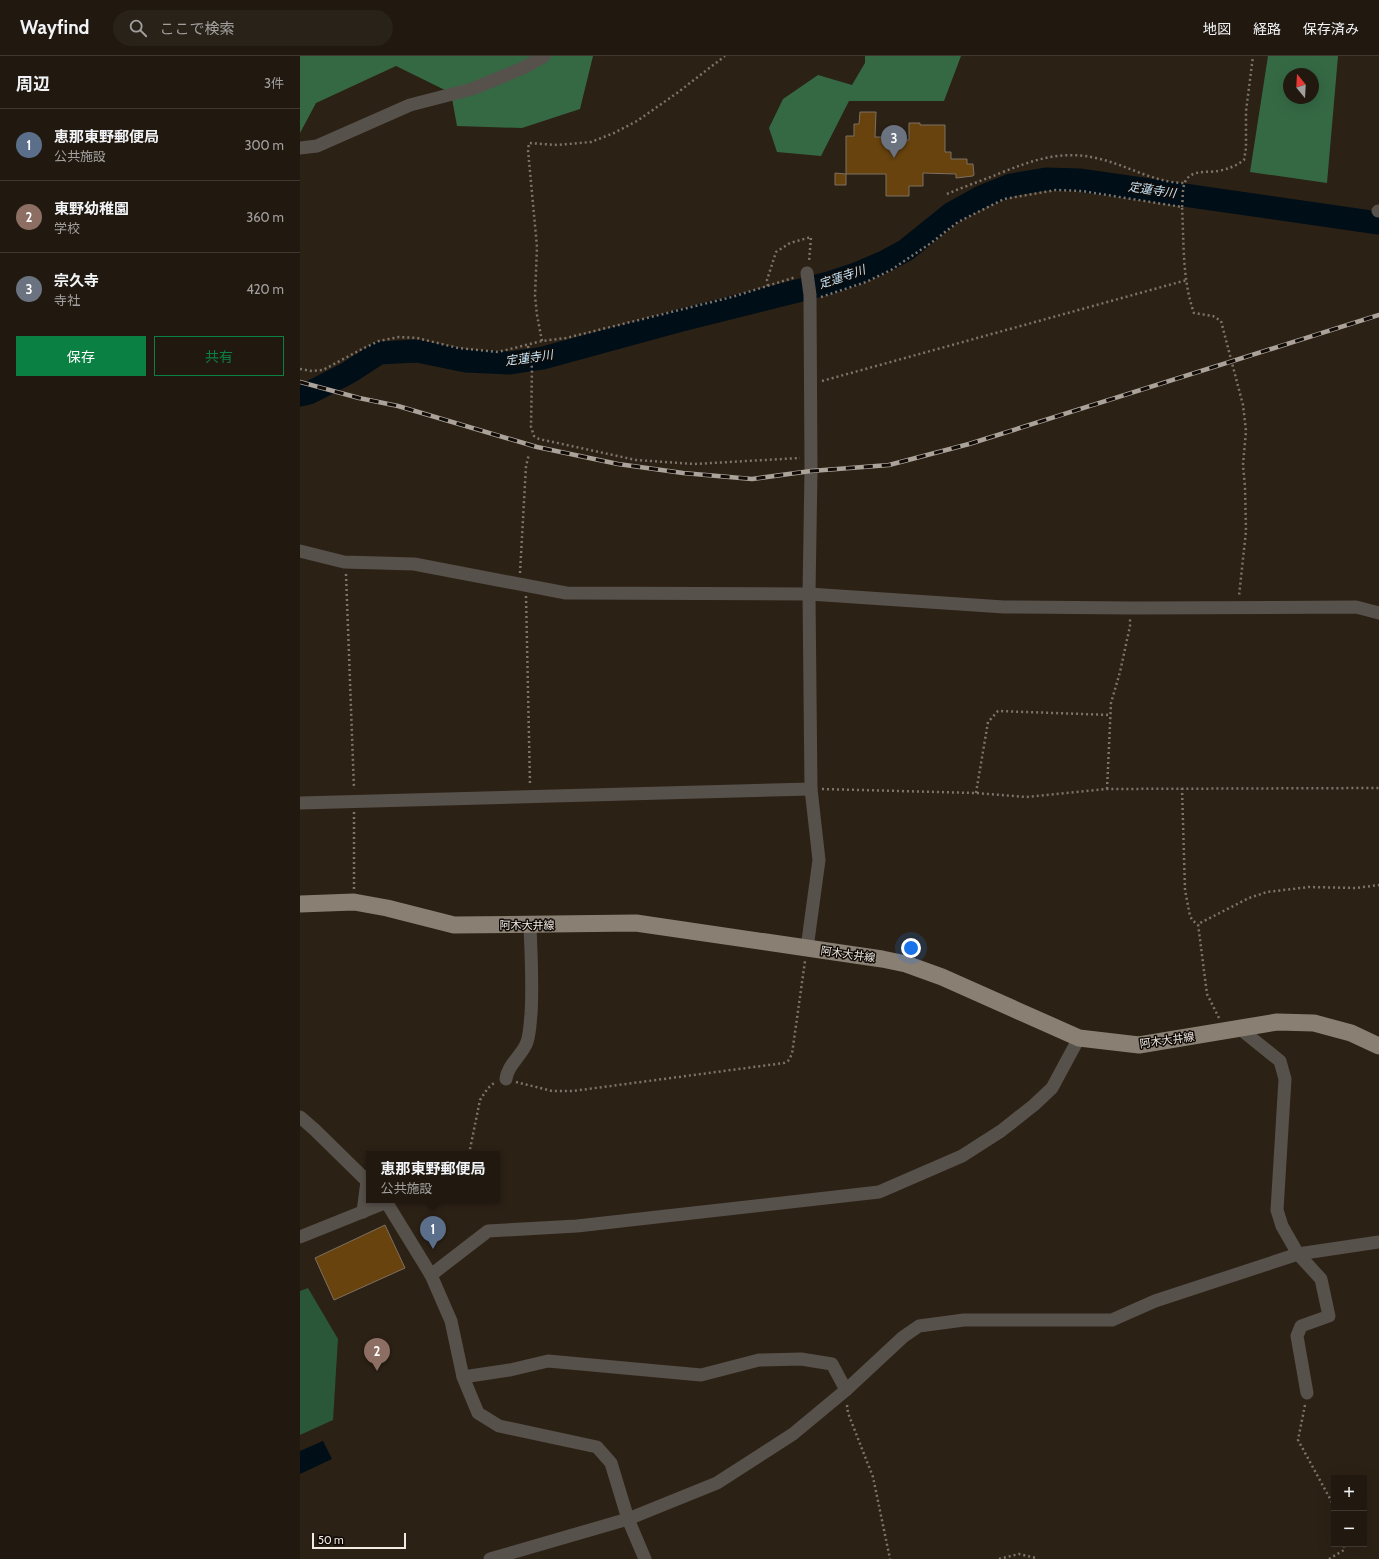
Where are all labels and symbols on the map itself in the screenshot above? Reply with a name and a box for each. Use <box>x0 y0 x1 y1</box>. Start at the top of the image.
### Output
north arrow <box>1283 68 1319 104</box>
pin: 3 <box>881 125 907 158</box>
water label: 定蓮寺川 <box>1127 179 1179 201</box>
water label: 定蓮寺川 <box>817 261 869 291</box>
water label: 定蓮寺川 <box>504 346 556 368</box>
street label: 阿木大井線 <box>500 918 555 932</box>
your location <box>901 938 921 958</box>
street label: 阿木大井線 <box>820 943 876 965</box>
street label: 阿木大井線 <box>1139 1029 1195 1051</box>
pin: 1 <box>420 1216 446 1249</box>
pin: 2 <box>364 1338 390 1371</box>
scale bar <box>312 1531 406 1550</box>

